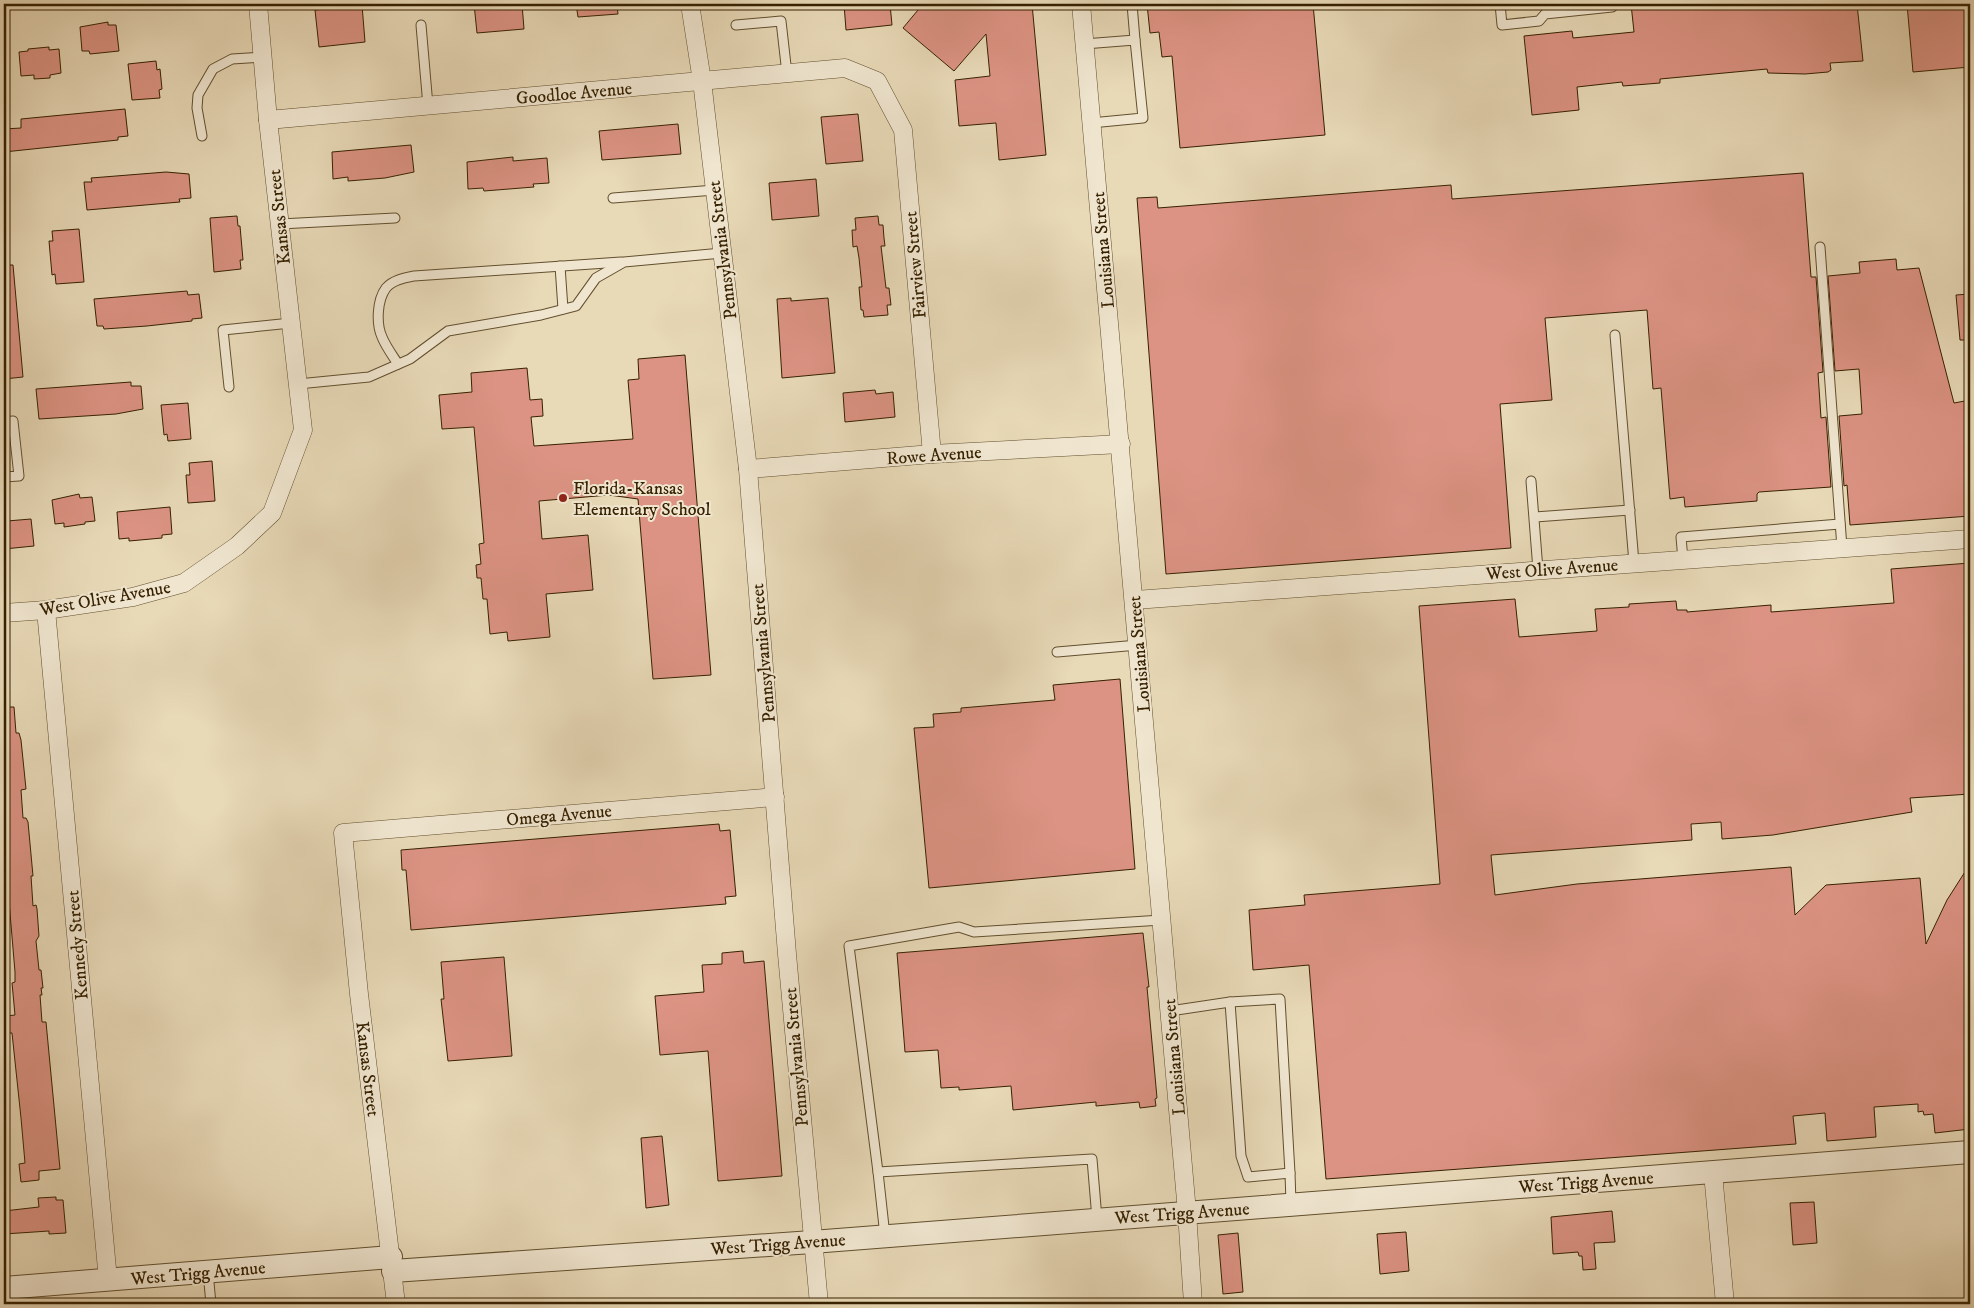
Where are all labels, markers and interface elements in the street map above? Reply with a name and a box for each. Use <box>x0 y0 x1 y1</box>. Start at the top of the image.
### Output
street label: Goodloe Avenue <box>515 78 633 110</box>
street label: Kansas Street <box>264 168 296 266</box>
street label: Pennsylvania Street <box>704 179 742 321</box>
street label: Louisiana Street <box>1088 191 1120 309</box>
street label: Fairview Street <box>900 210 932 320</box>
street label: Rowe Avenue <box>886 442 982 470</box>
place label: Florida-Kansas Elementary School <box>573 478 711 521</box>
marker: Florida-Kansas Elementary School <box>557 492 569 504</box>
street label: West Olive Avenue <box>1484 554 1619 586</box>
street label: West Olive Avenue <box>37 577 172 621</box>
street label: Pennsylvania Street <box>747 582 781 723</box>
street label: Louisiana Street <box>1124 595 1156 713</box>
street label: Omega Avenue <box>505 800 613 832</box>
street label: Kennedy Street <box>62 889 94 1001</box>
street label: Pennsylvania Street <box>780 986 814 1127</box>
street label: Louisiana Street <box>1159 998 1191 1116</box>
street label: Kansas Street <box>350 1020 384 1118</box>
street label: West Trigg Avenue <box>1517 1167 1654 1199</box>
street label: West Trigg Avenue <box>1113 1198 1250 1230</box>
street label: West Trigg Avenue <box>709 1229 846 1261</box>
street label: West Trigg Avenue <box>129 1257 266 1291</box>

